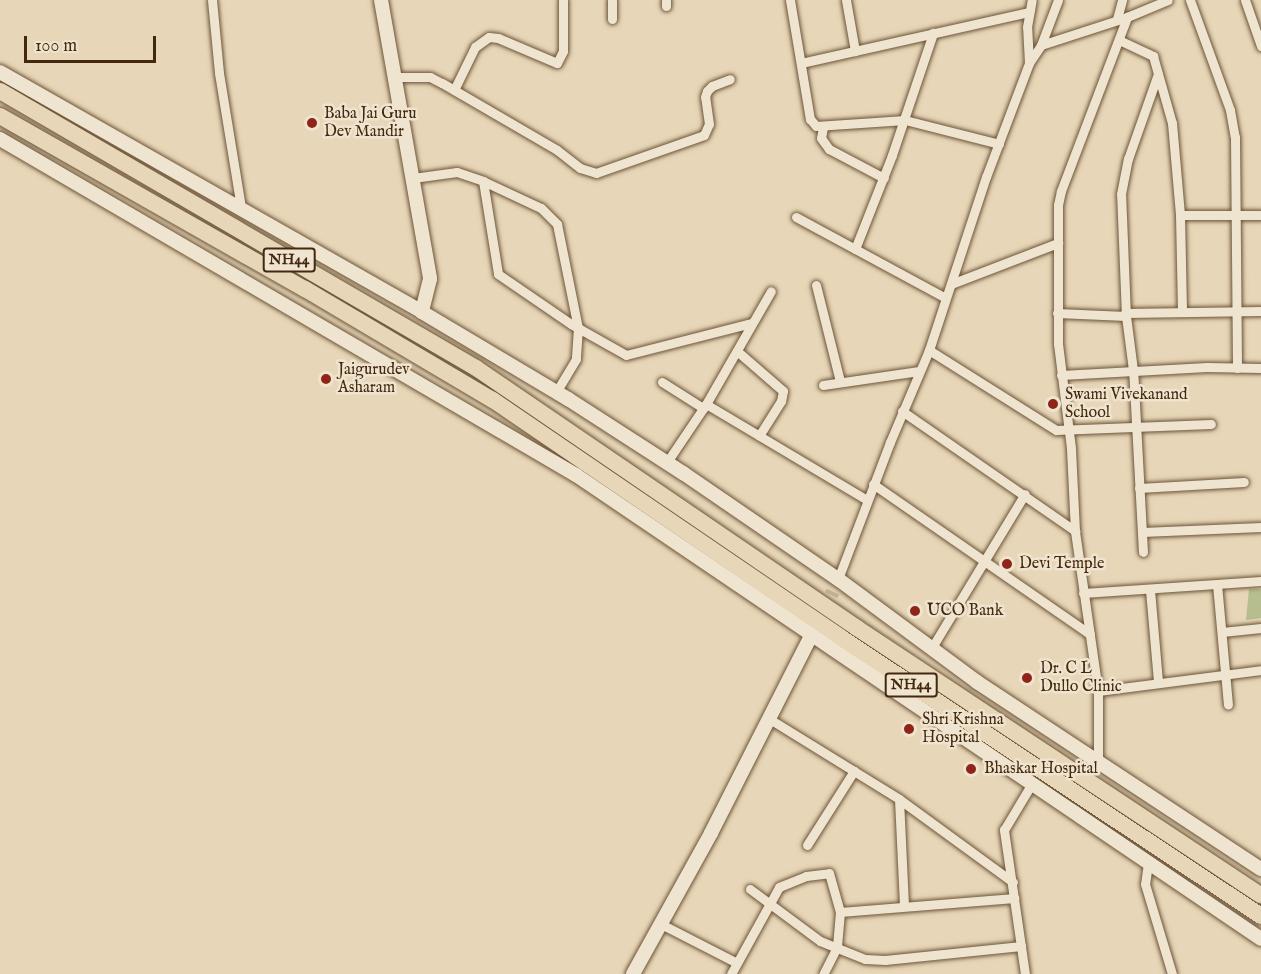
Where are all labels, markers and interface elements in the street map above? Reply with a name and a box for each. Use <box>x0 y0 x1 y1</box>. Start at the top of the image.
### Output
scale bar <box>27 24 159 62</box>
text: 100 m <box>35 35 77 58</box>
place label: Baba Jai Guru Dev Mandir <box>324 104 416 142</box>
marker: Baba Jai Guru Dev Mandir <box>305 116 319 130</box>
road number: NH44 <box>262 248 316 272</box>
place label: Jaigurudev Asharam <box>338 360 409 398</box>
marker: Jaigurudev Asharam <box>319 372 333 386</box>
place label: Swami Vivekanand School <box>1065 385 1188 423</box>
marker: Swami Vivekanand School <box>1046 397 1060 411</box>
place label: Devi Temple <box>1019 554 1104 574</box>
marker: Devi Temple <box>1000 557 1014 571</box>
place label: UCO Bank <box>927 601 1003 621</box>
marker: UCO Bank <box>908 604 922 618</box>
place label: Dr. C L Dullo Clinic <box>1040 659 1122 697</box>
marker: Dr. C L Dullo Clinic <box>1018 669 1036 687</box>
road number: NH44 <box>884 673 938 697</box>
place label: Shri Krishna Hospital <box>922 710 1004 748</box>
marker: Shri Krishna Hospital <box>900 720 918 738</box>
place label: Bhaskar Hospital <box>984 759 1098 779</box>
marker: Bhaskar Hospital <box>962 760 980 778</box>

